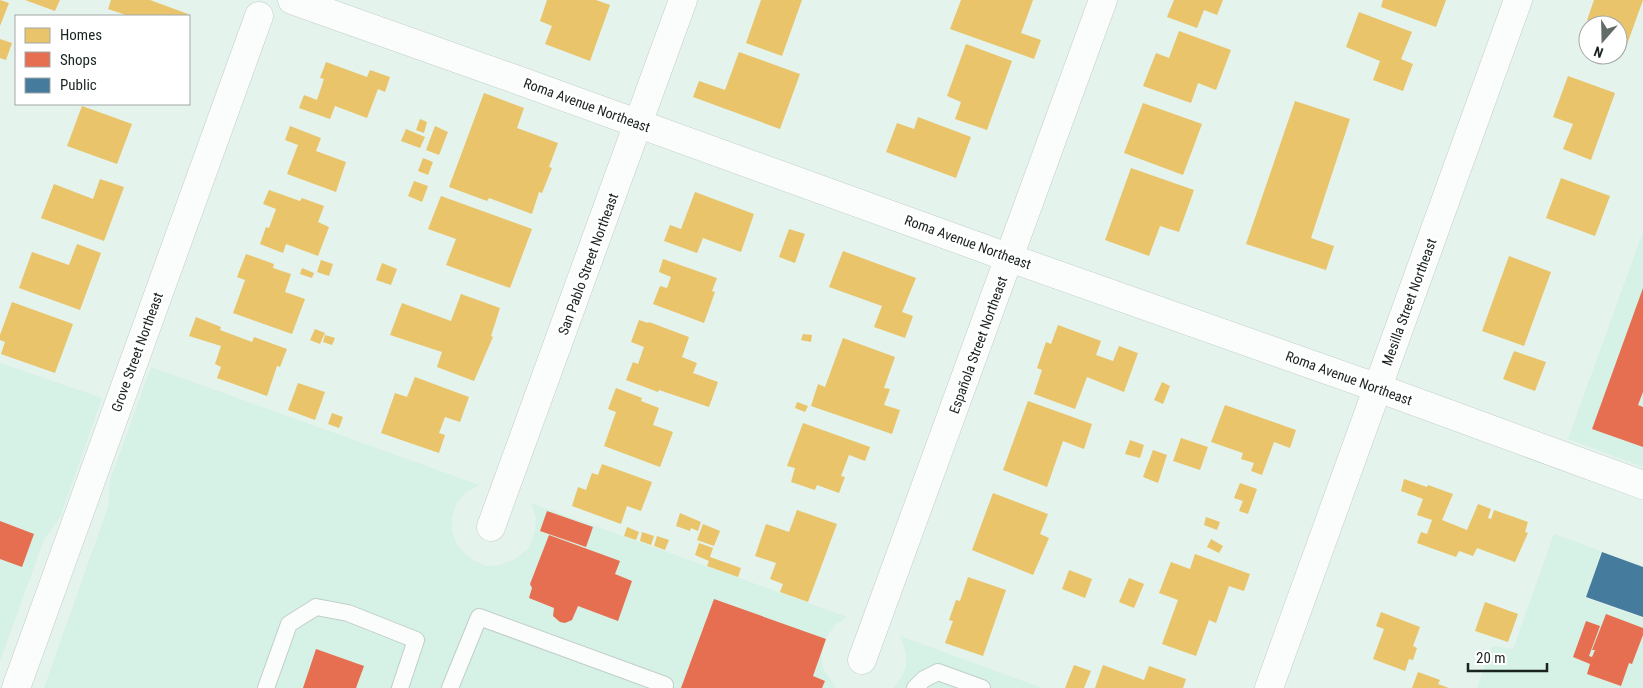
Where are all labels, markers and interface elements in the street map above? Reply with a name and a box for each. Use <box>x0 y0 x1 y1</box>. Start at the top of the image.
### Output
legend <box>15 15 190 105</box>
north arrow <box>1578 15 1628 65</box>
text: Homes <box>60 26 102 44</box>
text: N <box>1592 43 1605 61</box>
text: Shops <box>60 51 97 69</box>
street label: Roma Avenue Northeast <box>522 75 652 135</box>
text: Public <box>60 76 97 94</box>
street label: San Pablo Street Northeast <box>555 191 621 337</box>
street label: Roma Avenue Northeast <box>903 212 1033 272</box>
street label: Mesilla Street Northeast <box>1379 236 1439 368</box>
street label: Española Street Northeast <box>946 274 1010 416</box>
street label: Grove Street Northeast <box>108 290 166 414</box>
street label: Roma Avenue Northeast <box>1284 348 1414 408</box>
scale bar <box>1468 640 1547 672</box>
text: 20 m <box>1476 649 1506 667</box>

